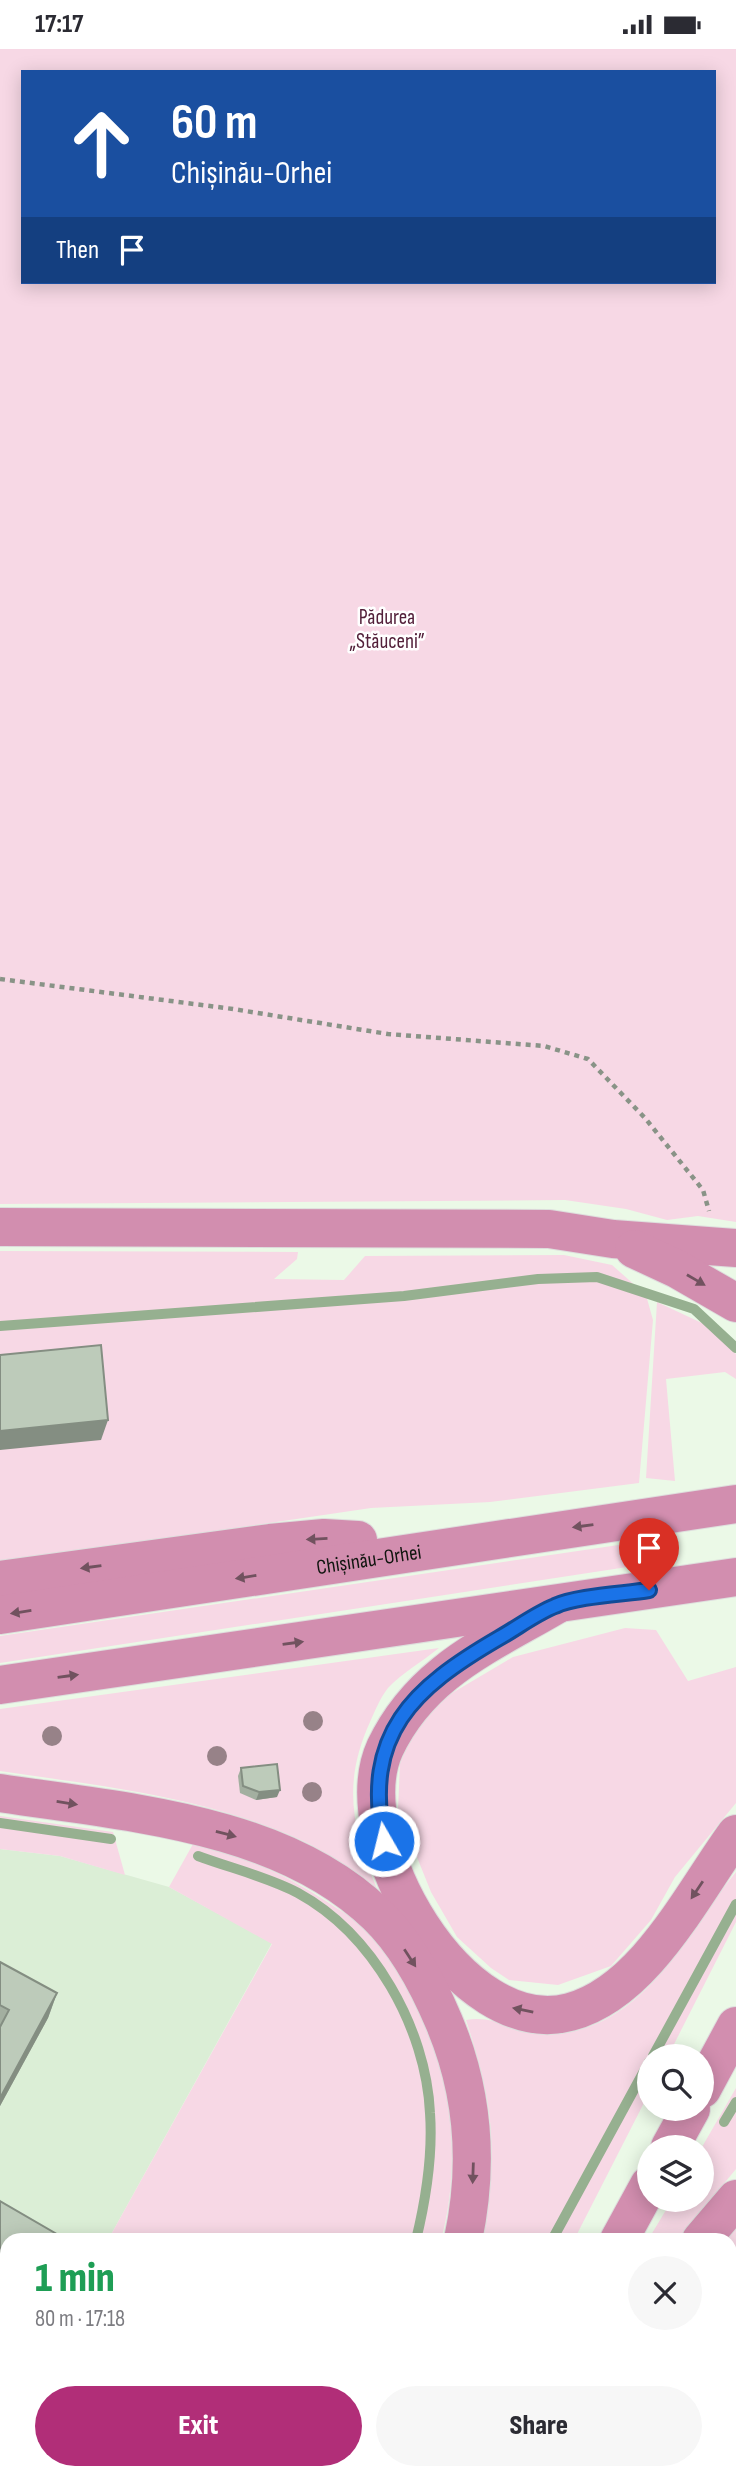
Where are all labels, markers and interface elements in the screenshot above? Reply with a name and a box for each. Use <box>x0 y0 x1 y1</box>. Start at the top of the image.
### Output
text: 17:17 <box>35 9 83 40</box>
text: 60 m <box>171 94 258 153</box>
icon: ahead <box>56 98 147 189</box>
text: Chișinău-Orhei <box>171 154 332 193</box>
icon: arrive <box>113 231 151 269</box>
text: Then <box>56 235 99 266</box>
park label: Pădurea „Stăuceni” <box>349 605 425 654</box>
one-way arrow <box>687 1274 706 1286</box>
pin <box>619 1518 679 1590</box>
one-way arrow <box>571 1520 593 1531</box>
icon: arrive <box>630 1529 668 1567</box>
one-way arrow <box>305 1534 327 1545</box>
street label: Chișinău-Orhei <box>315 1539 423 1580</box>
one-way arrow <box>80 1562 102 1573</box>
one-way arrow <box>235 1572 257 1583</box>
one-way arrow <box>10 1607 32 1618</box>
one-way arrow <box>282 1637 304 1648</box>
one-way arrow <box>57 1670 79 1681</box>
one-way arrow <box>57 1798 79 1809</box>
position arrow <box>347 1804 421 1878</box>
one-way arrow <box>216 1830 237 1840</box>
one-way arrow <box>690 1881 704 1899</box>
one-way arrow <box>404 1948 417 1968</box>
one-way arrow <box>512 2004 534 2015</box>
map controls <box>637 2044 714 2212</box>
button: search <box>637 2044 714 2121</box>
button: layers <box>637 2135 714 2212</box>
one-way arrow <box>467 2162 478 2184</box>
text: 1 min <box>35 2253 115 2304</box>
button: close <box>628 2256 702 2330</box>
text: 80 m · 17:18 <box>35 2305 125 2333</box>
button: Exit <box>35 2386 362 2466</box>
button: Share <box>376 2386 702 2466</box>

